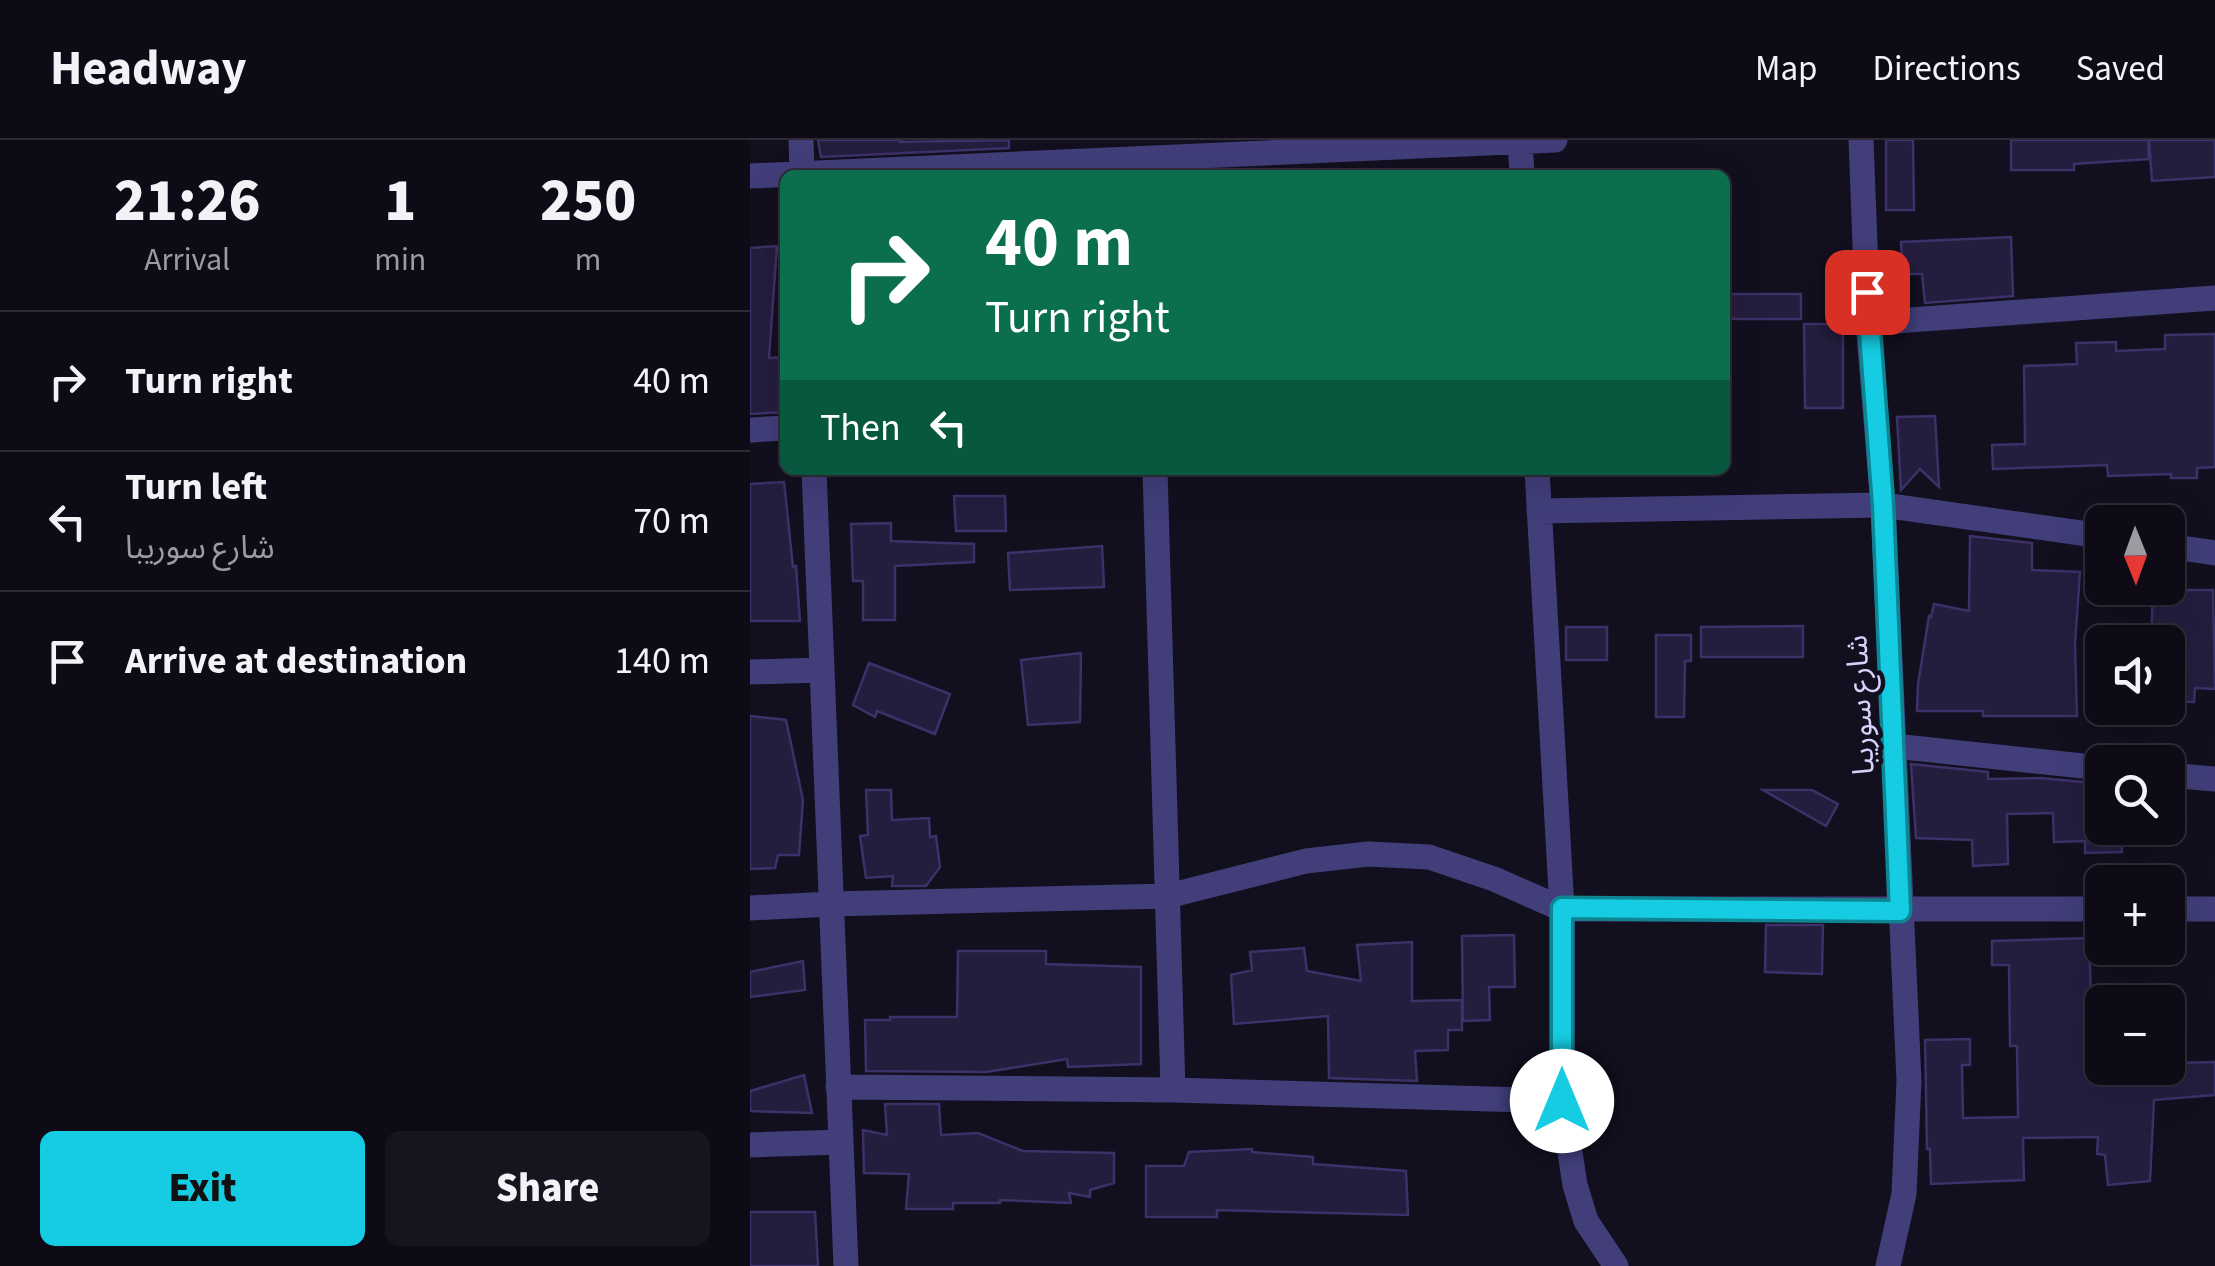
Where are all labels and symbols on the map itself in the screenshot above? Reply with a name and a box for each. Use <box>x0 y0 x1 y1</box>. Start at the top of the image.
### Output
pin <box>1825 250 1910 335</box>
north arrow <box>2085 505 2185 605</box>
street label: شارع سوريبا <box>1835 634 1886 776</box>
position arrow <box>1510 1049 1614 1153</box>

